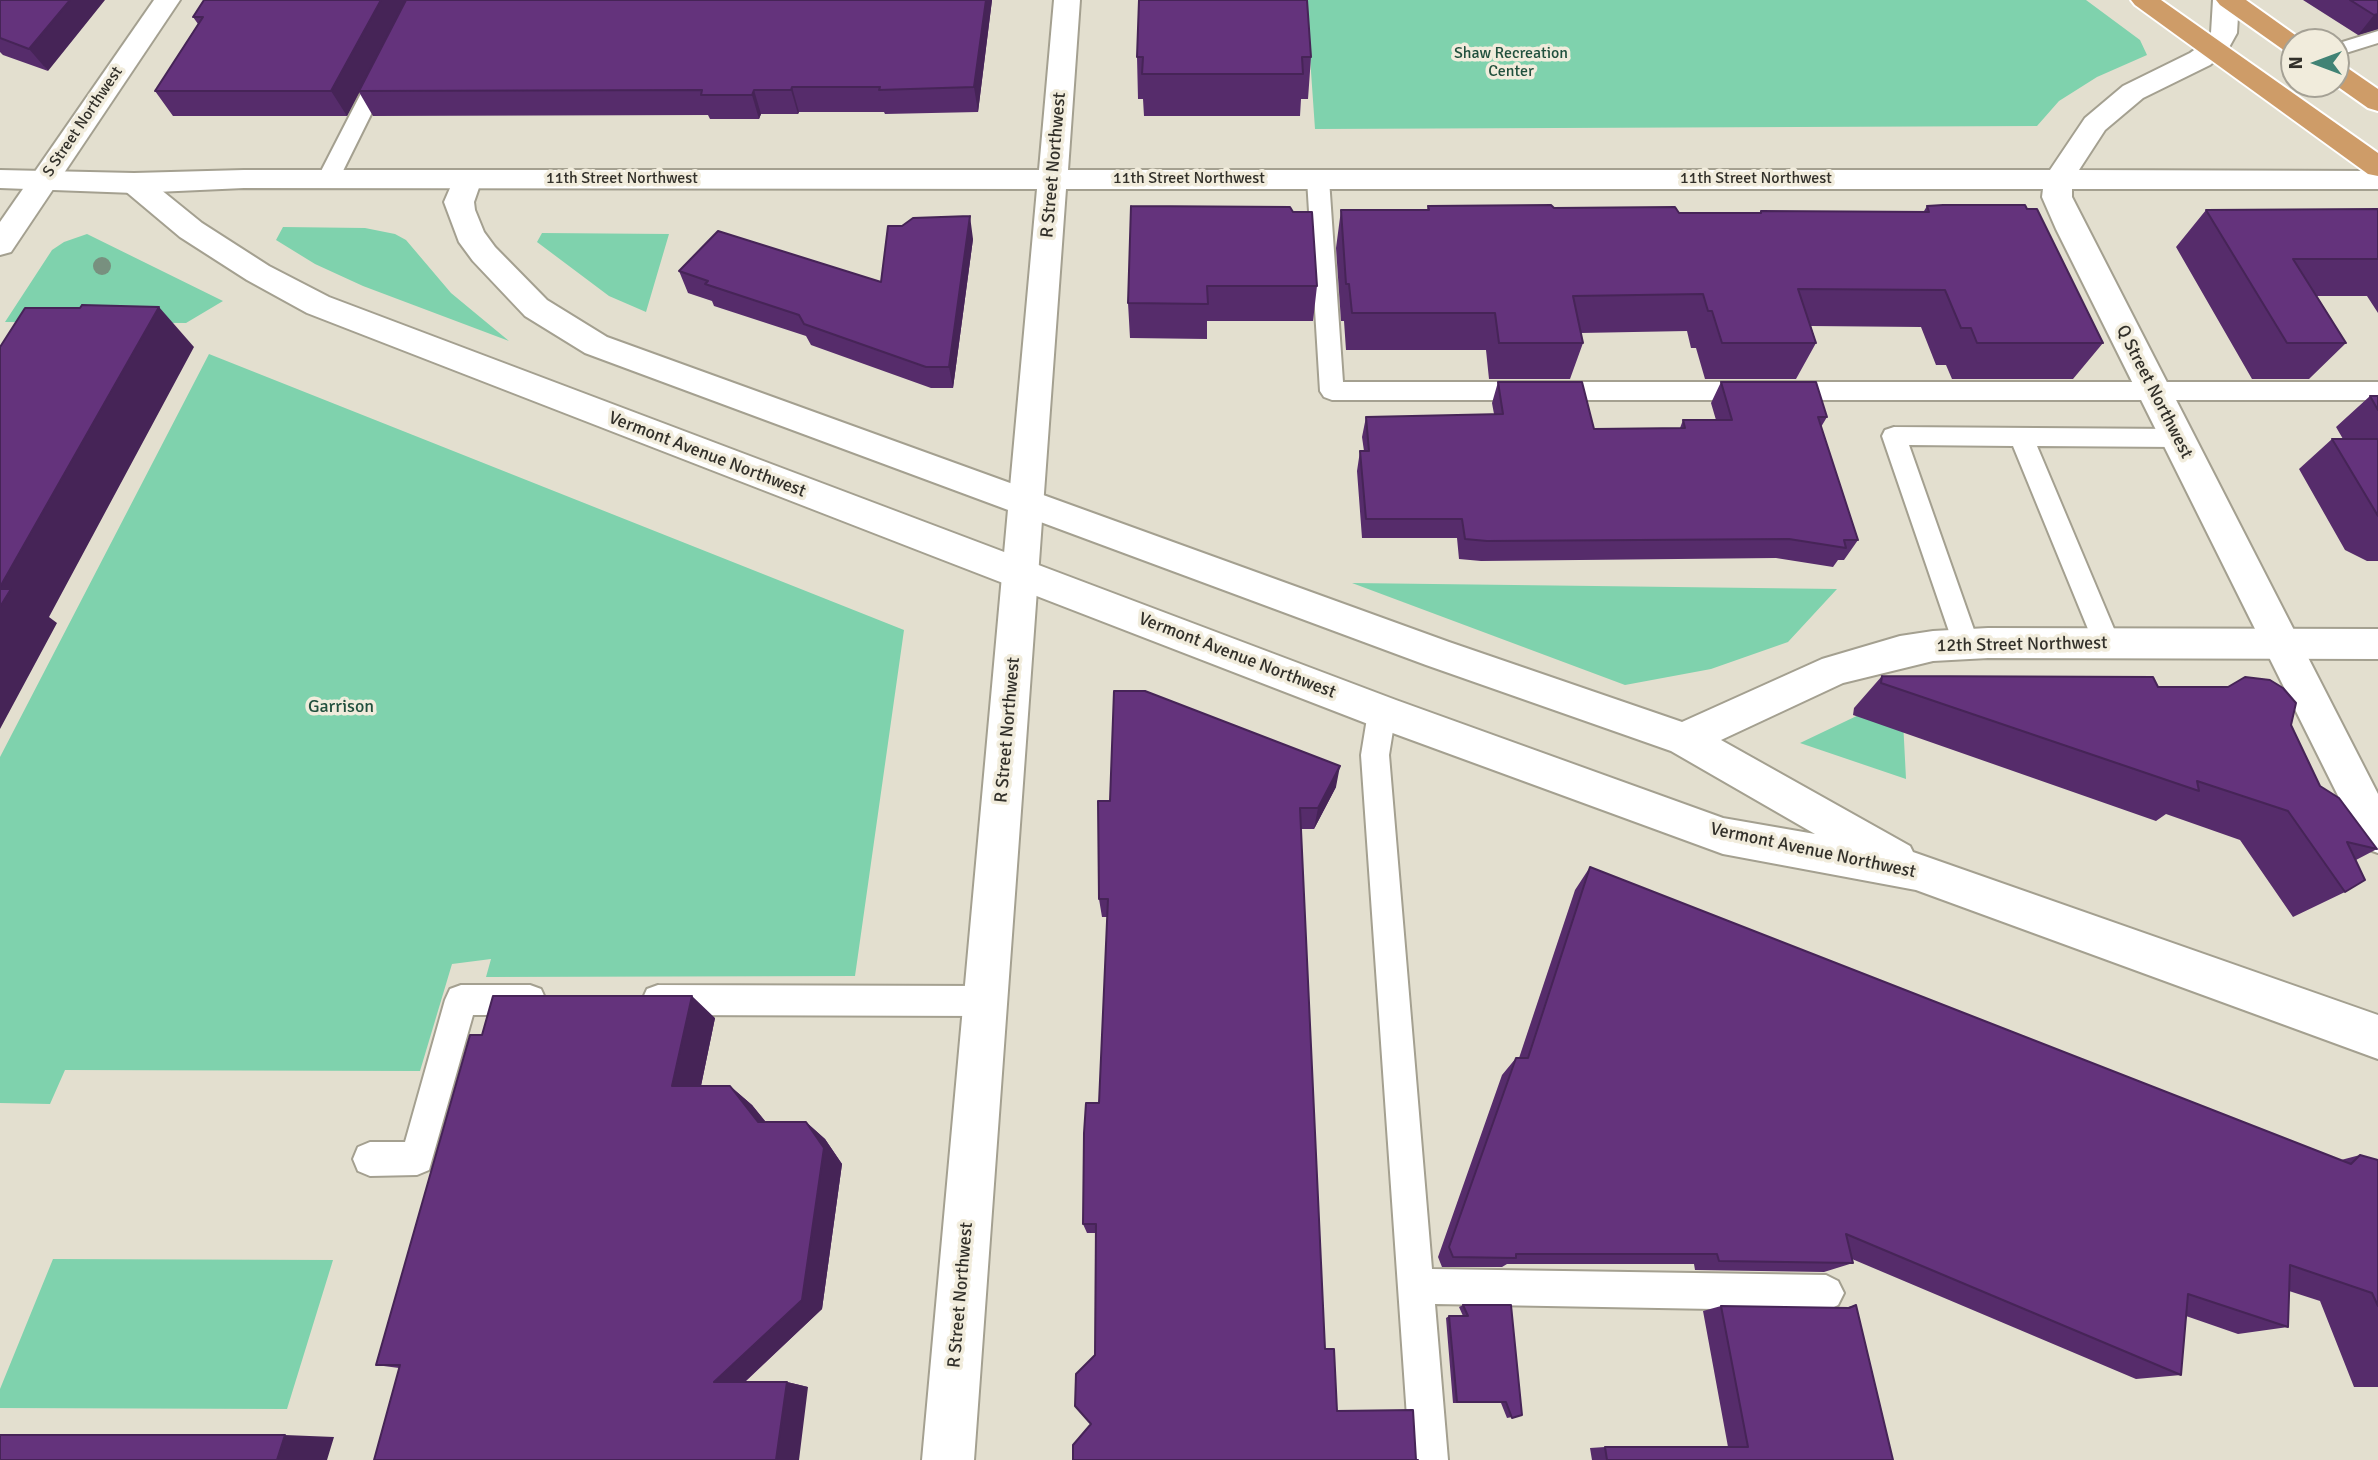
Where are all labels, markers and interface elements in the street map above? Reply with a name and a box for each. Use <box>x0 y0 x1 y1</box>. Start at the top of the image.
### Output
north arrow <box>2280 28 2350 98</box>
park label: Shaw Recreation Center <box>1454 44 1568 82</box>
text: N <box>2284 56 2308 70</box>
street label: S Street Northwest <box>39 63 127 181</box>
street label: R Street Northwest <box>1037 91 1071 239</box>
street label: 11th Street Northwest <box>546 169 698 189</box>
street label: 11th Street Northwest <box>1113 169 1265 189</box>
street label: 11th Street Northwest <box>1680 169 1832 189</box>
street label: Q Street Northwest <box>2111 322 2197 462</box>
street label: Vermont Avenue Northwest <box>605 407 809 503</box>
street label: Vermont Avenue Northwest <box>1135 608 1339 704</box>
street label: 12th Street Northwest <box>1936 633 2108 657</box>
street label: R Street Northwest <box>991 656 1025 804</box>
park label: Garrison <box>308 696 374 718</box>
street label: Vermont Avenue Northwest <box>1708 819 1918 883</box>
street label: R Street Northwest <box>944 1221 978 1369</box>

